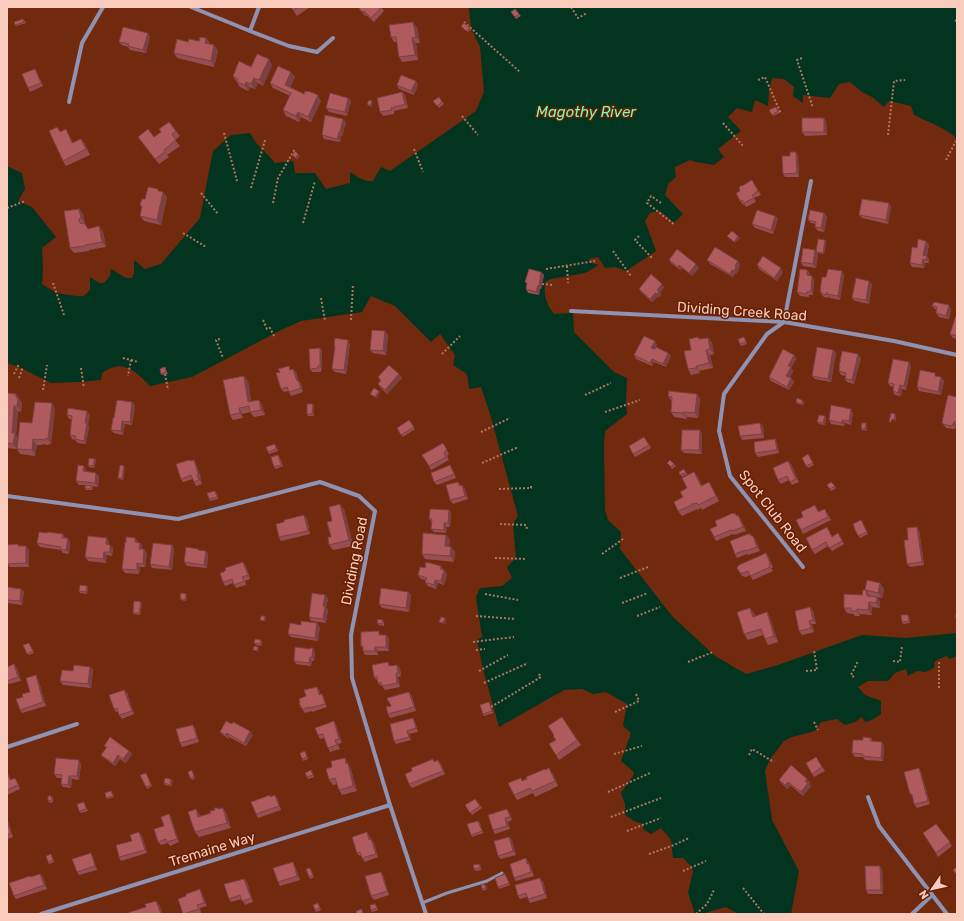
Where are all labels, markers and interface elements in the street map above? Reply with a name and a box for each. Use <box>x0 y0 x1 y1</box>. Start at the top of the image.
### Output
water label: Magothy River <box>536 103 637 121</box>
street label: Dividing Creek Road <box>676 298 807 325</box>
street label: Spot Club Road <box>735 467 810 556</box>
street label: Dividing Road <box>338 516 371 607</box>
street label: Tremaine Way <box>167 828 258 871</box>
north arrow <box>912 869 952 909</box>
text: N <box>916 887 932 901</box>

